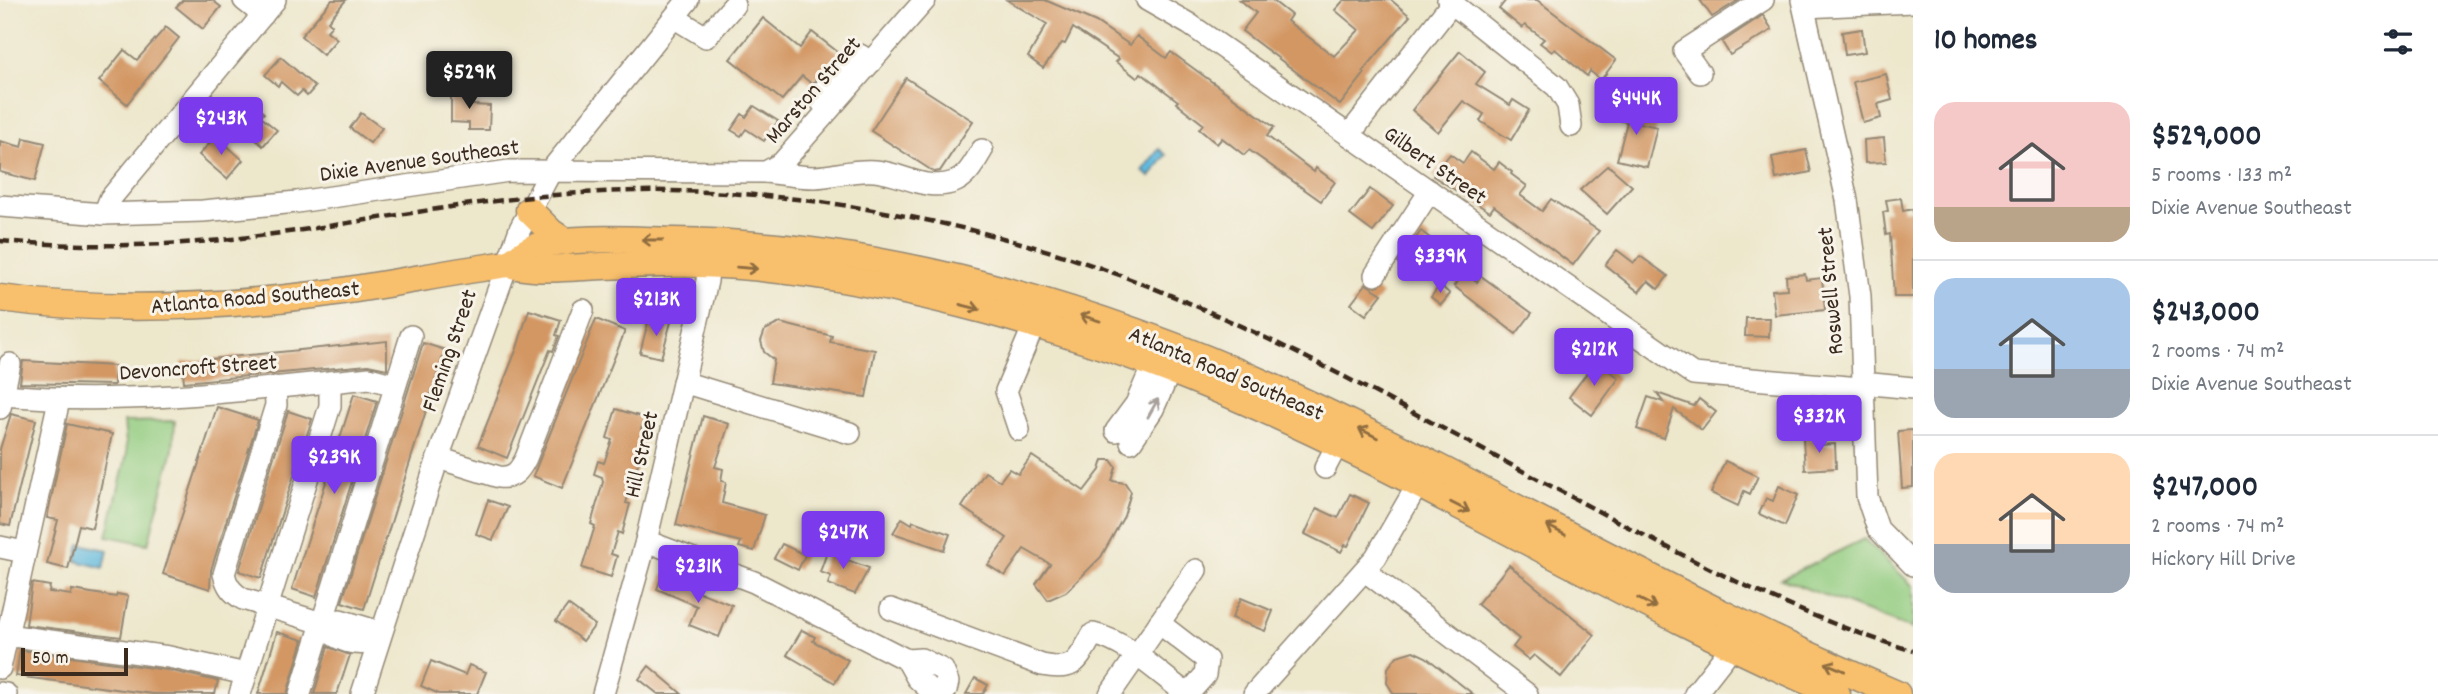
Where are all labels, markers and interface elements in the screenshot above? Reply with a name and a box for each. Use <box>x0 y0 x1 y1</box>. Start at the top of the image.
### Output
text: 10 homes <box>1934 21 2037 64</box>
icon: filters <box>2379 23 2417 61</box>
street label: Marston Street <box>759 30 871 152</box>
pin: $529K <box>420 52 518 111</box>
text: $529K <box>442 57 496 90</box>
pin: $444K <box>1587 78 1685 137</box>
text: $444K <box>1611 83 1661 116</box>
pin: $243K <box>172 97 270 157</box>
text: $243K <box>195 103 247 136</box>
text: $529,000 <box>2151 117 2262 160</box>
street label: Gilbert Street <box>1376 119 1492 215</box>
icon: home <box>1990 130 2074 214</box>
street label: Dixie Avenue Southeast <box>318 132 521 193</box>
text: 5 rooms · 133 m² <box>2151 160 2292 193</box>
text: Dixie Avenue Southeast <box>2151 193 2352 226</box>
street label: Roswell Street <box>1810 225 1855 356</box>
one-way arrow <box>641 233 664 247</box>
pin: $339K <box>1391 236 1489 295</box>
text: $339K <box>1413 241 1467 274</box>
one-way arrow <box>735 262 757 275</box>
street label: Atlanta Road Southeast <box>150 274 361 325</box>
pin: $213K <box>607 278 705 338</box>
text: $213K <box>632 284 680 317</box>
street label: Fleming Street <box>415 285 488 417</box>
text: $243,000 <box>2151 293 2260 336</box>
one-way arrow <box>958 301 981 314</box>
icon: home <box>1990 306 2074 390</box>
one-way arrow <box>1080 310 1102 323</box>
street label: Atlanta Road Southeast <box>1123 319 1328 431</box>
pin: $212K <box>1545 328 1643 388</box>
text: $212K <box>1570 334 1618 367</box>
text: 2 rooms · 74 m² <box>2151 336 2284 369</box>
street label: Devoncroft Street <box>118 348 278 391</box>
text: Dixie Avenue Southeast <box>2151 369 2352 402</box>
pin: $332K <box>1770 396 1868 455</box>
one-way arrow <box>1146 398 1160 418</box>
text: $332K <box>1793 401 1845 434</box>
street label: Hill Street <box>617 408 669 501</box>
one-way arrow <box>1358 425 1379 439</box>
pin: $239K <box>285 436 383 496</box>
text: $239K <box>307 442 361 475</box>
text: $247,000 <box>2151 468 2258 511</box>
icon: home <box>1990 481 2074 565</box>
one-way arrow <box>1449 501 1470 515</box>
text: 2 rooms · 74 m² <box>2151 511 2284 544</box>
pin: $247K <box>794 512 892 571</box>
text: $247K <box>818 517 868 550</box>
one-way arrow <box>1546 522 1567 536</box>
text: Hickory Hill Drive <box>2151 544 2296 577</box>
pin: $231K <box>649 546 747 605</box>
text: $231K <box>674 551 722 584</box>
one-way arrow <box>1636 596 1657 610</box>
scale bar <box>21 645 128 677</box>
text: 50 m <box>32 646 69 673</box>
one-way arrow <box>1824 660 1846 673</box>

